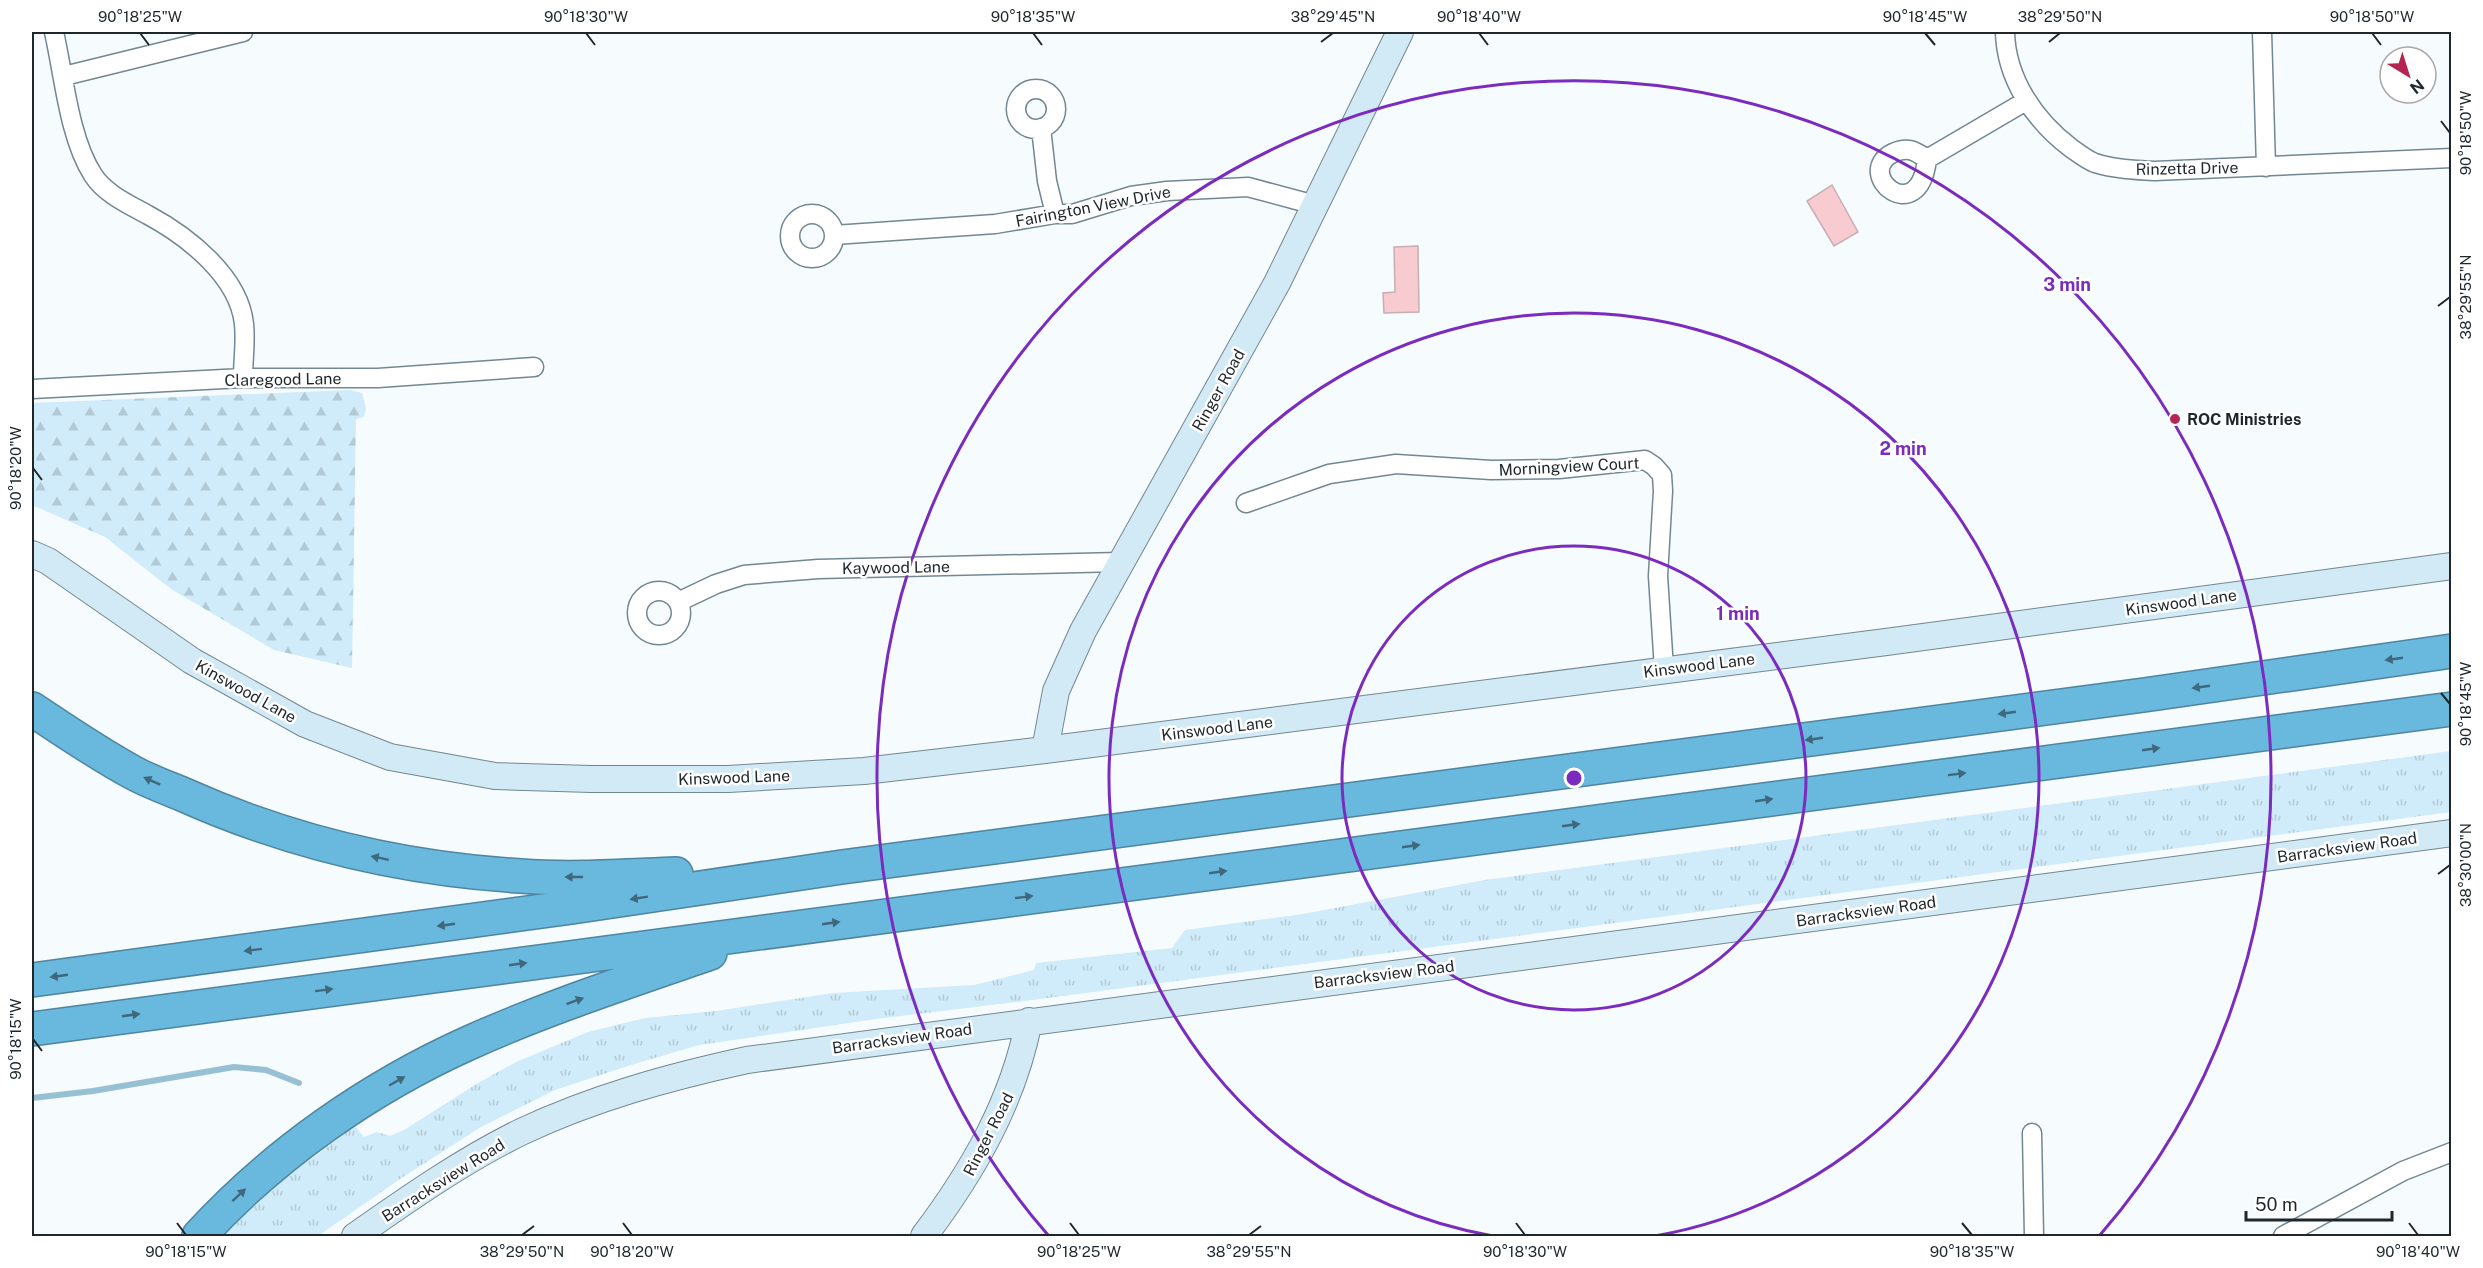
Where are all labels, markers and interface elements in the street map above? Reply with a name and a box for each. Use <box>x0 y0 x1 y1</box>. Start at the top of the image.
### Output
text: 90°18'25"W <box>98 8 182 25</box>
text: 90°18'30"W <box>544 8 628 25</box>
text: 90°18'35"W <box>991 8 1075 25</box>
text: 38°29'45"N <box>1291 8 1375 25</box>
text: 90°18'40"W <box>1437 8 1521 25</box>
text: 90°18'45"W <box>1883 8 1967 25</box>
text: 38°29'50"N <box>2018 8 2102 25</box>
text: 90°18'50"W <box>2330 8 2414 25</box>
north arrow <box>2378 45 2438 105</box>
text: N <box>2406 75 2428 98</box>
text: 90°18'50"W <box>2457 91 2474 175</box>
street label: Rinzetta Drive <box>2135 158 2239 179</box>
street label: Fairington View Drive <box>1014 182 1172 231</box>
text: 38°29'55"N <box>2457 255 2474 339</box>
text: 3 min <box>2043 274 2091 295</box>
street label: Ringer Road <box>1188 346 1249 435</box>
street label: Claregood Lane <box>224 369 342 390</box>
place label: ROC Ministries <box>2187 410 2301 429</box>
marker: ROC Ministries <box>2168 412 2182 426</box>
text: 90°18'20"W <box>7 426 24 510</box>
text: 2 min <box>1879 438 1927 459</box>
street label: Morningview Court <box>1498 453 1640 480</box>
street label: Kaywood Lane <box>842 557 950 578</box>
street label: Kinswood Lane <box>2124 585 2238 620</box>
text: 1 min <box>1716 603 1760 624</box>
street label: Kinswood Lane <box>1642 649 1756 682</box>
one-way arrow <box>2384 655 2403 664</box>
street label: Kinswood Lane <box>192 656 299 727</box>
text: 90°18'45"W <box>2457 662 2474 746</box>
one-way arrow <box>2191 683 2210 692</box>
one-way arrow <box>1998 709 2017 718</box>
street label: Kinswood Lane <box>1160 712 1274 745</box>
one-way arrow <box>1804 734 1823 743</box>
one-way arrow <box>2141 744 2160 753</box>
street label: Kinswood Lane <box>678 766 790 789</box>
centre of rings <box>1564 768 1584 788</box>
one-way arrow <box>1948 769 1967 779</box>
one-way arrow <box>142 776 160 786</box>
one-way arrow <box>1755 795 1774 804</box>
one-way arrow <box>1561 820 1580 829</box>
text: 38°30'00"N <box>2457 823 2474 907</box>
street label: Barracksview Road <box>2276 828 2418 867</box>
one-way arrow <box>1402 842 1421 851</box>
one-way arrow <box>371 853 390 862</box>
one-way arrow <box>1208 867 1227 877</box>
one-way arrow <box>565 872 584 882</box>
street label: Barracksview Road <box>1795 892 1937 931</box>
one-way arrow <box>630 893 649 902</box>
one-way arrow <box>1015 893 1034 902</box>
one-way arrow <box>822 918 841 927</box>
one-way arrow <box>436 920 455 929</box>
one-way arrow <box>243 946 262 955</box>
street label: Barracksview Road <box>1313 956 1455 993</box>
one-way arrow <box>508 960 527 969</box>
one-way arrow <box>50 972 69 981</box>
one-way arrow <box>315 985 334 994</box>
one-way arrow <box>566 996 584 1006</box>
text: 90°18'15"W <box>7 998 24 1080</box>
one-way arrow <box>122 1011 141 1020</box>
street label: Barracksview Road <box>831 1019 973 1058</box>
one-way arrow <box>389 1075 405 1086</box>
street label: Ringer Road <box>959 1089 1018 1179</box>
street label: Barracksview Road <box>378 1135 508 1226</box>
scale bar <box>2246 1184 2392 1222</box>
one-way arrow <box>232 1188 247 1202</box>
text: 50 m <box>2255 1194 2298 1215</box>
text: 90°18'15"W <box>145 1243 227 1260</box>
text: 38°29'50"N <box>480 1243 564 1260</box>
text: 90°18'20"W <box>590 1243 674 1260</box>
text: 90°18'25"W <box>1037 1243 1121 1260</box>
text: 38°29'55"N <box>1207 1243 1291 1260</box>
text: 90°18'30"W <box>1483 1243 1567 1260</box>
text: 90°18'35"W <box>1930 1243 2014 1260</box>
text: 90°18'40"W <box>2376 1243 2460 1260</box>

